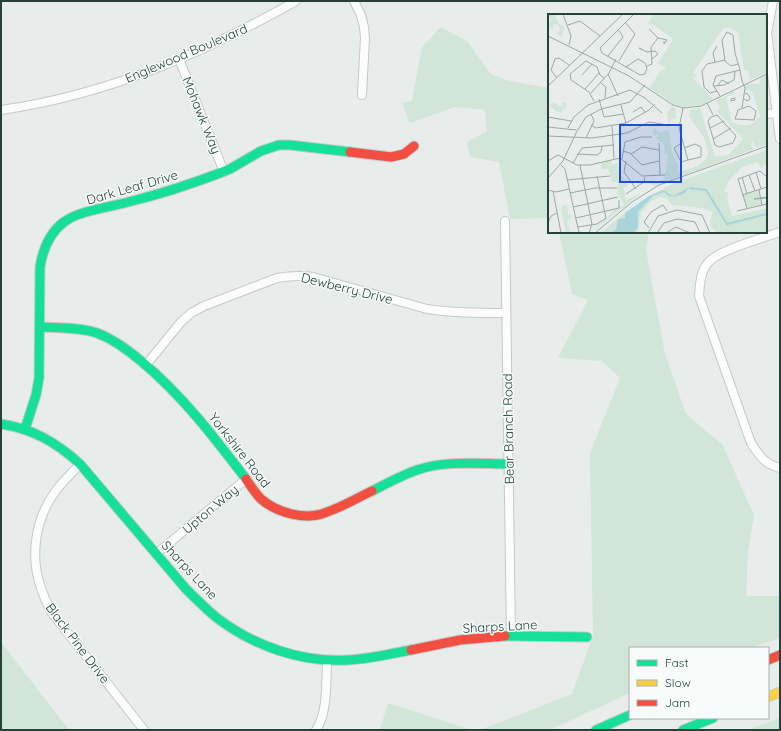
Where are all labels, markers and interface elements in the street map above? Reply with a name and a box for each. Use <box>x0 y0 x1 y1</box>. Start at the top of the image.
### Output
inset map <box>548 14 767 233</box>
street label: Englewood Boulevard <box>122 20 250 86</box>
street label: Mohawk Way <box>179 74 225 156</box>
street label: Dark Leaf Drive <box>84 166 180 208</box>
street label: Dewberry Drive <box>299 269 395 307</box>
street label: Bear Branch Road <box>499 373 517 485</box>
street label: Yorkshire Road <box>206 409 274 491</box>
street label: Upton Way <box>179 481 241 537</box>
street label: Sharps Lane <box>159 537 221 603</box>
street label: Black Pine Drive <box>42 600 114 686</box>
street label: Sharps Lane <box>462 616 538 636</box>
legend <box>629 647 769 719</box>
text: Fast <box>665 655 689 670</box>
text: Slow <box>665 675 691 690</box>
text: Jam <box>665 695 690 710</box>

